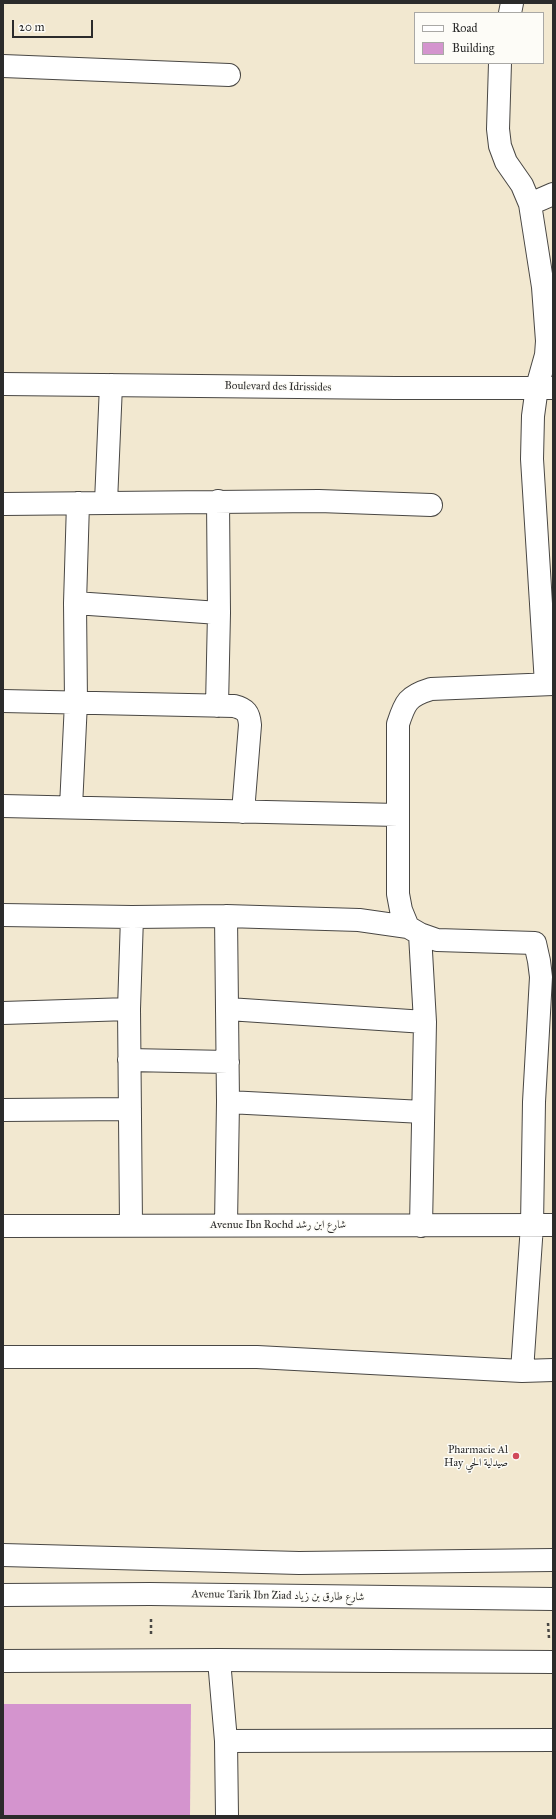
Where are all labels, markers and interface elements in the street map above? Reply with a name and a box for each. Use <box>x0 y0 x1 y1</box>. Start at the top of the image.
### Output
scale bar <box>14 12 95 38</box>
legend <box>414 12 544 64</box>
text: 20 m <box>19 20 45 34</box>
text: Road <box>452 21 478 35</box>
text: Building <box>452 41 494 55</box>
street label: Boulevard des Idrissides <box>224 379 332 395</box>
street label: Avenue Ibn Rochd شارع ابن رشد <box>210 1218 346 1232</box>
place label: Pharmacie Al Hay صيدلية الحي <box>444 1443 508 1469</box>
marker: Pharmacie Al Hay صيدلية الحي <box>511 1451 521 1461</box>
street label: Avenue Tarik Ibn Ziad شارع طارق بن زياد <box>192 1588 364 1604</box>

